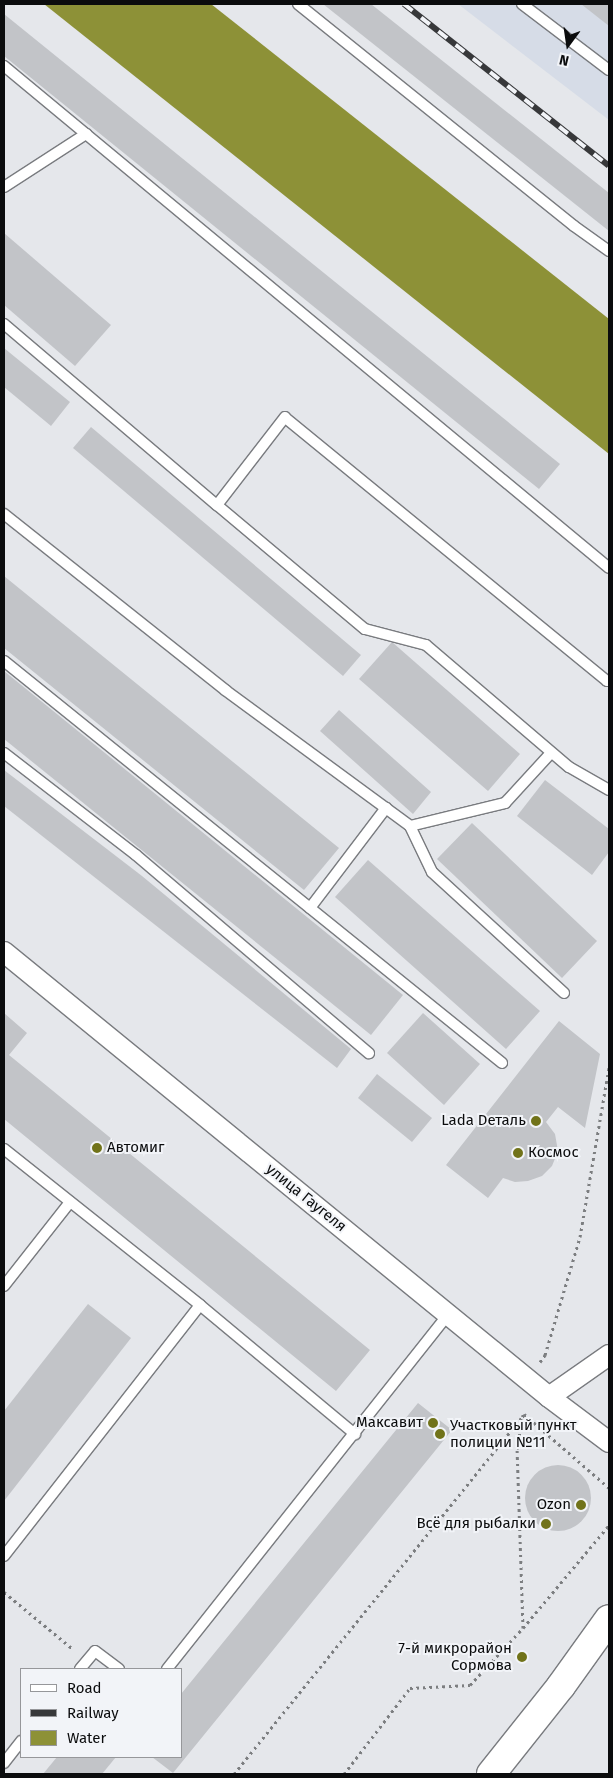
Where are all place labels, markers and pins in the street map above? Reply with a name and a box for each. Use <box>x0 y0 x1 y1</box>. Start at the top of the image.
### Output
place label: Lada Dеталь <box>441 1112 526 1130</box>
marker: Lada Dеталь <box>530 1115 542 1127</box>
place label: Автомиг <box>107 1139 164 1157</box>
marker: Автомиг <box>91 1142 103 1154</box>
place label: Космос <box>528 1144 579 1162</box>
marker: Космос <box>512 1147 524 1159</box>
place label: Максавит <box>356 1414 423 1432</box>
place label: Участковый пункт полиции №11 <box>450 1416 577 1451</box>
marker: Максавит <box>427 1417 439 1429</box>
marker: Участковый пункт полиции №11 <box>434 1428 446 1440</box>
place label: Ozon <box>537 1496 571 1514</box>
marker: Ozon <box>575 1499 587 1511</box>
place label: Всё для рыбалки <box>417 1515 536 1533</box>
marker: Всё для рыбалки <box>540 1518 552 1530</box>
place label: 7-й микрорайон Сормова <box>398 1639 512 1674</box>
marker: 7-й микрорайон Сормова <box>516 1651 528 1663</box>

